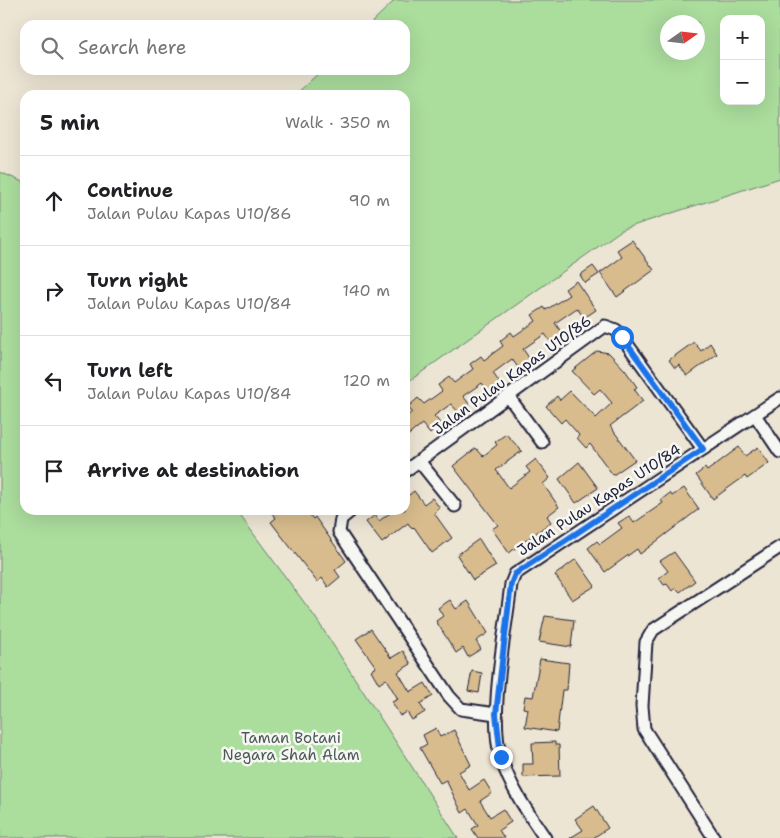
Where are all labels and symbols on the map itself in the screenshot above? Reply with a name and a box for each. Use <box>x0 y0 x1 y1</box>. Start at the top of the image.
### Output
north arrow <box>660 15 705 60</box>
street label: Jalan Pulau Kapas U10/86 <box>429 311 595 439</box>
route start <box>611 326 634 349</box>
street label: Jalan Pulau Kapas U10/84 <box>513 439 685 561</box>
park label: Taman Botani Negara Shah Alam <box>222 728 360 765</box>
route end <box>490 746 513 769</box>

